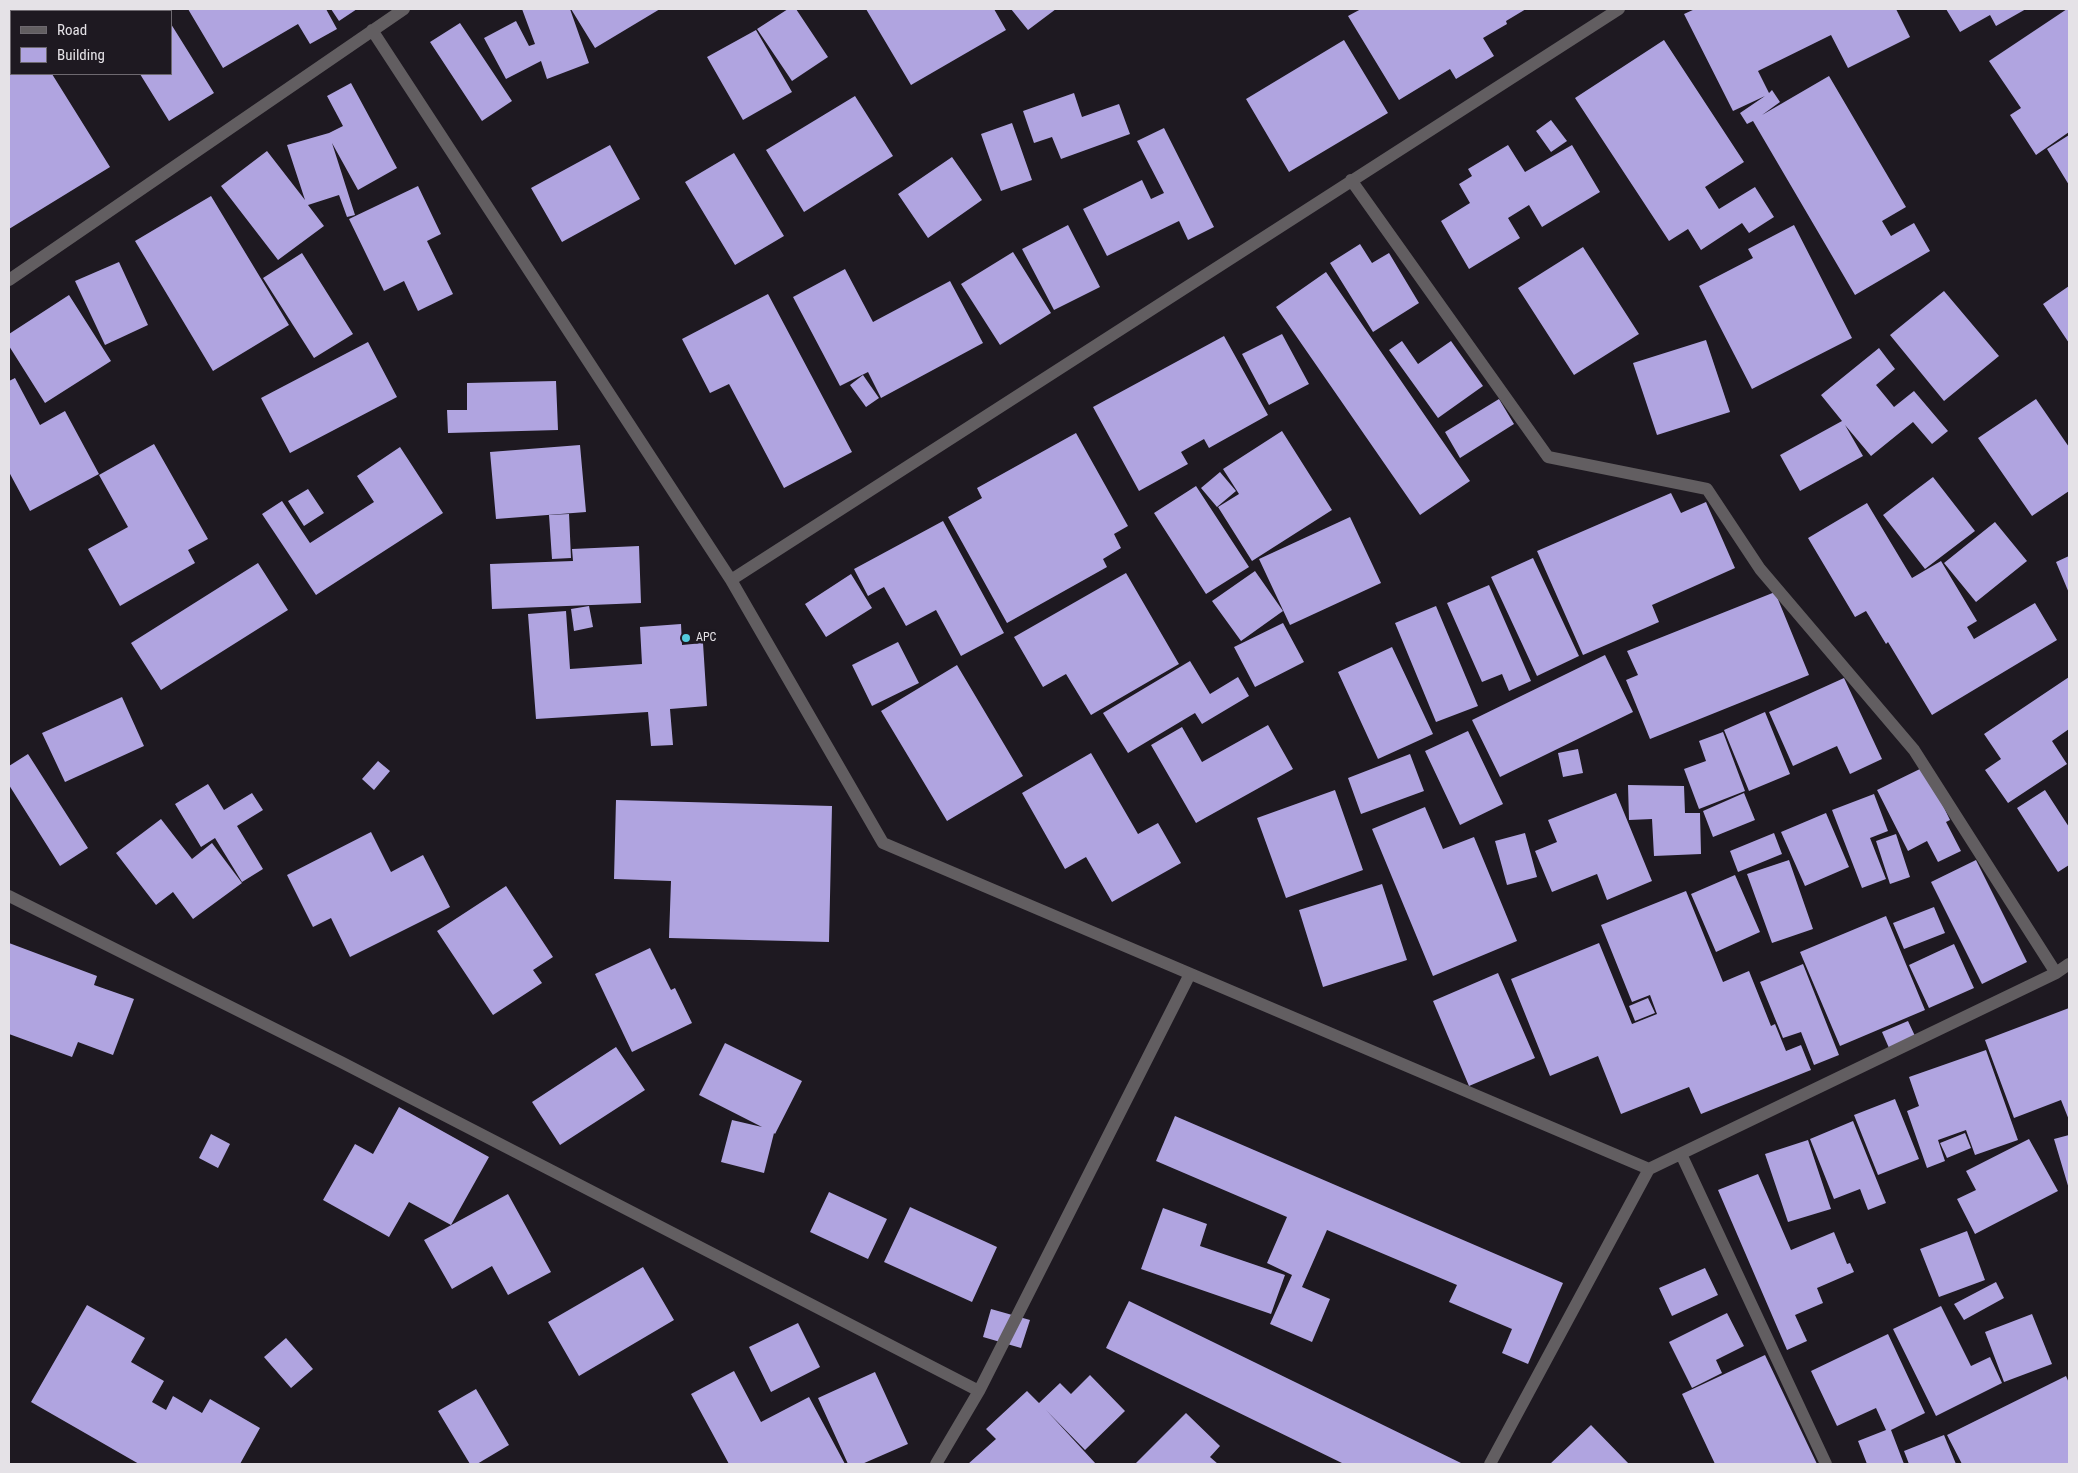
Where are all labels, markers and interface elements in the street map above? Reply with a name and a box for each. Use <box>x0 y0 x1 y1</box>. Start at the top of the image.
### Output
legend <box>10 10 172 75</box>
text: Road <box>57 21 87 39</box>
text: Building <box>57 46 105 64</box>
place label: APC <box>696 631 716 645</box>
marker: APC <box>680 632 692 644</box>

